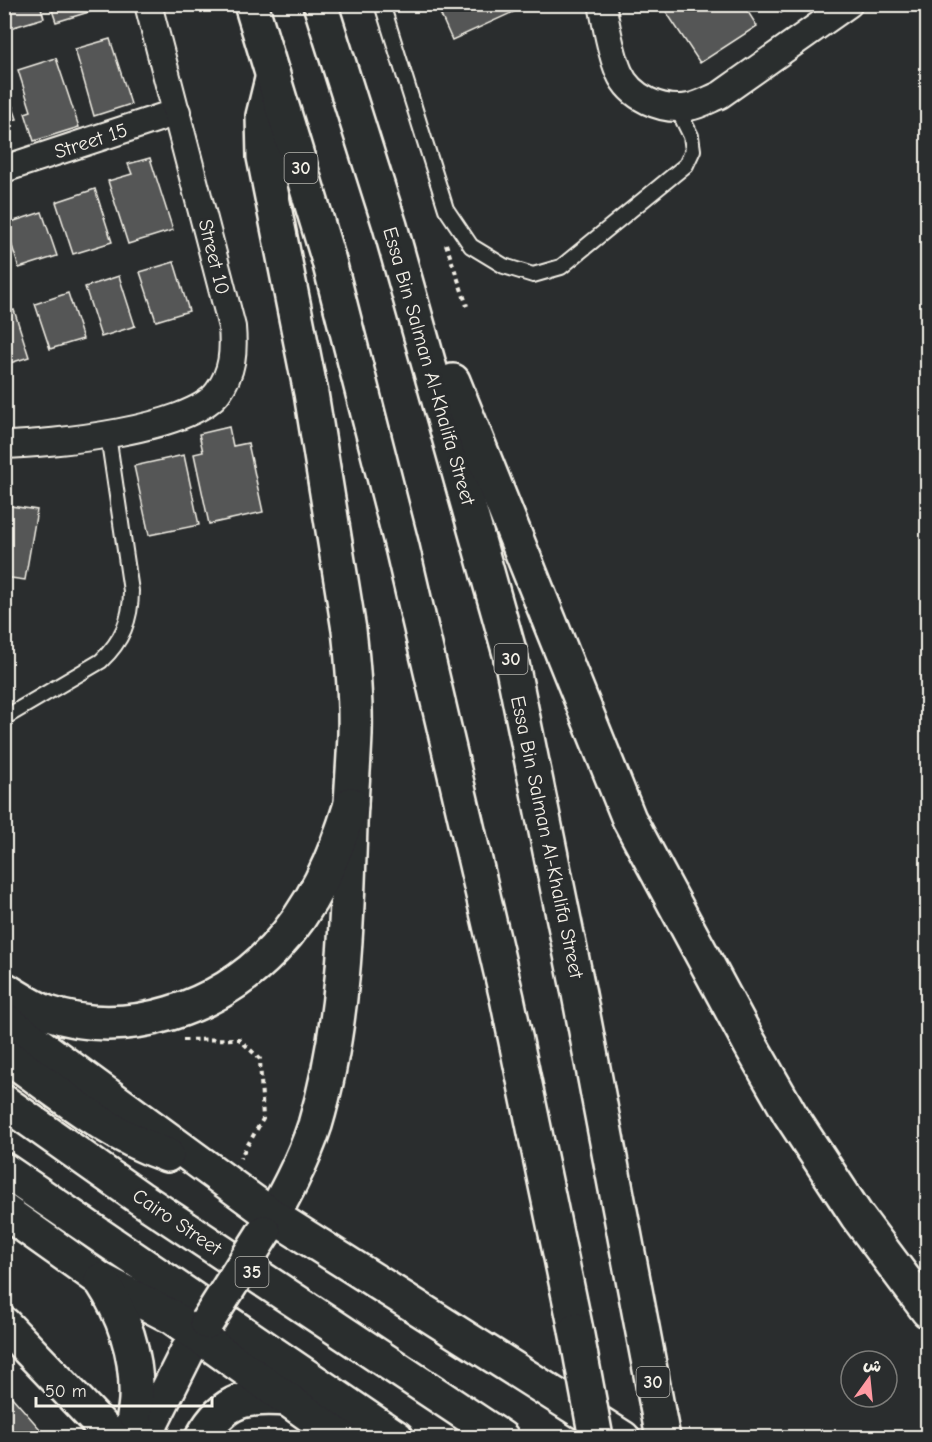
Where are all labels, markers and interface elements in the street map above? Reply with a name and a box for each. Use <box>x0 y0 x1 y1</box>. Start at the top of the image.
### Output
street label: Street 15 <box>52 118 130 164</box>
road number: 30 <box>284 153 318 183</box>
street label: Street 10 <box>194 217 234 297</box>
street label: Essa Bin Salman Al-Khalifa Street <box>378 224 480 509</box>
road number: 30 <box>494 644 528 674</box>
street label: Essa Bin Salman Al-Khalifa Street <box>506 694 588 982</box>
street label: Cairo Street <box>128 1184 227 1261</box>
road number: 35 <box>236 1257 268 1287</box>
north arrow <box>839 1349 899 1409</box>
text: ش <box>862 1355 883 1376</box>
road number: 30 <box>636 1367 670 1397</box>
scale bar <box>36 1370 212 1408</box>
text: 50 m <box>45 1381 87 1402</box>

